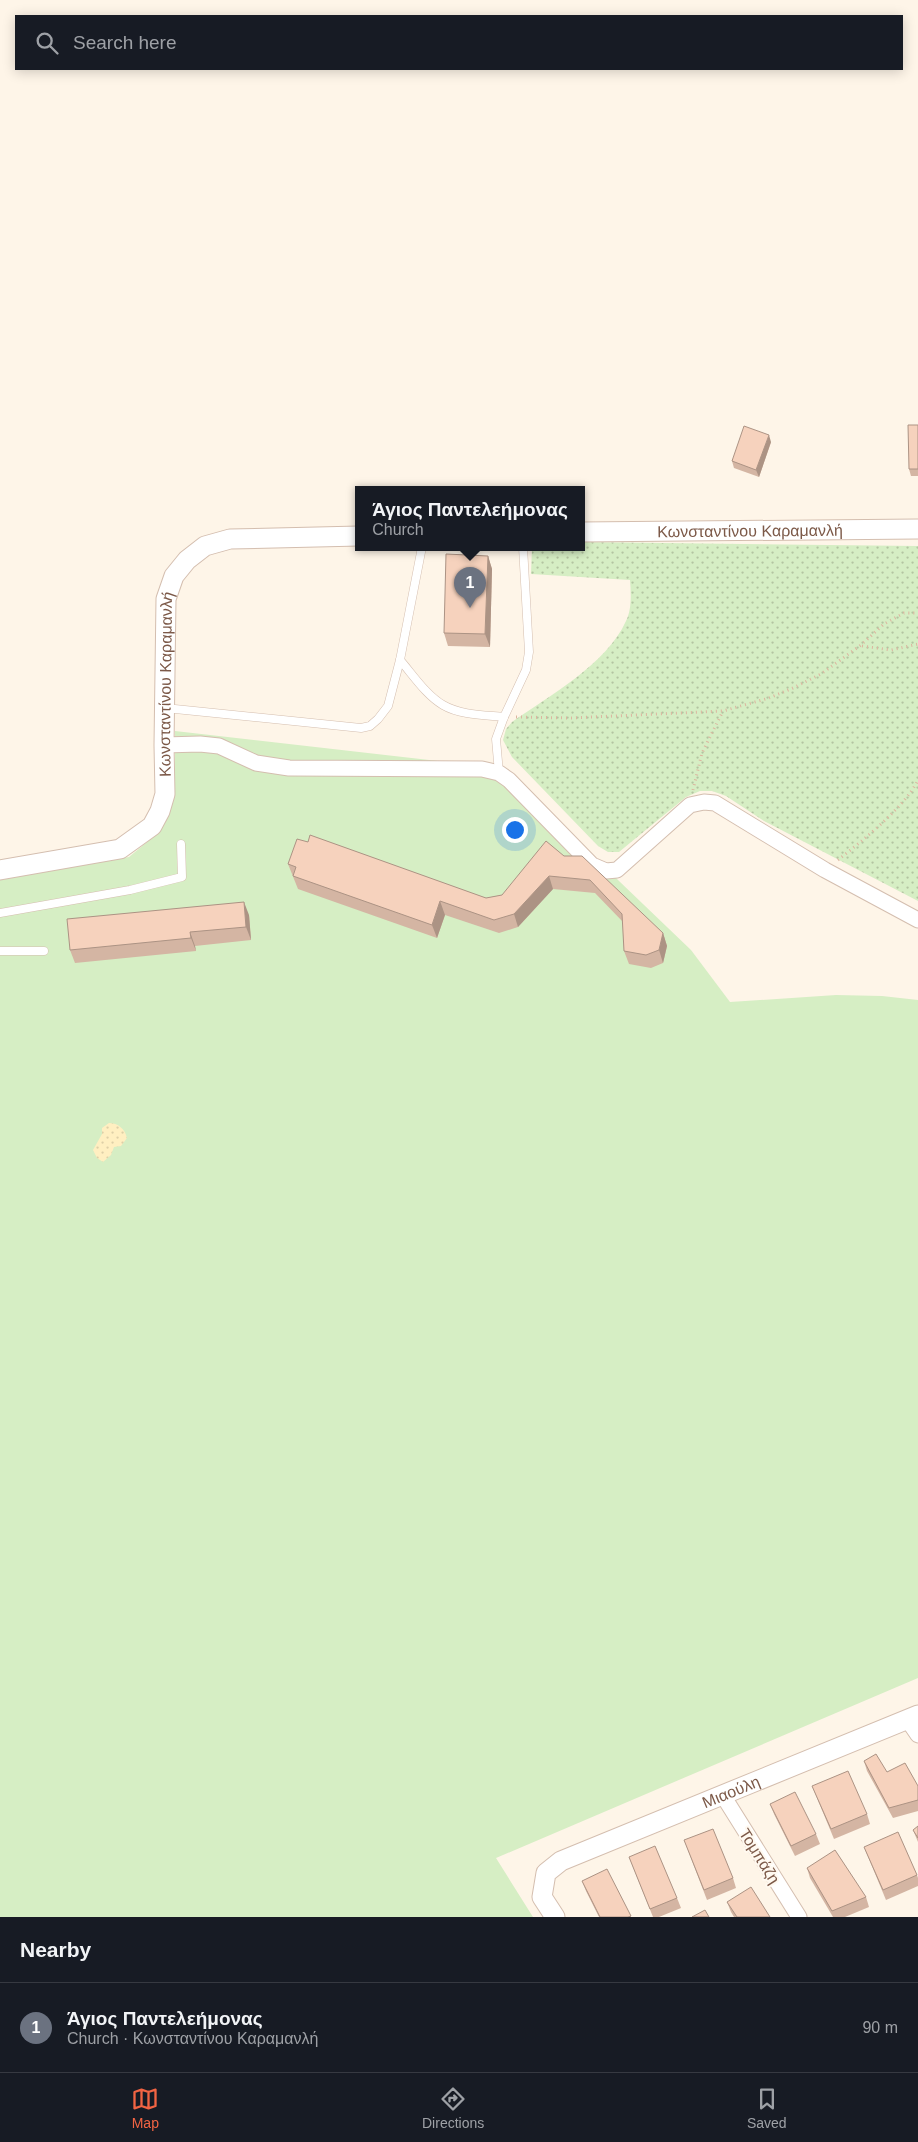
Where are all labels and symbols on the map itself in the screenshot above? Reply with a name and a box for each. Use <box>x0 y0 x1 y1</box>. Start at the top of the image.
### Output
street label: Κωνσταντίνου Καραμανλή <box>657 522 843 540</box>
pin: 1 <box>454 567 486 608</box>
street label: Κωνσταντίνου Καραμανλή <box>156 589 177 777</box>
your location <box>502 817 528 843</box>
street label: Μιαούλη <box>700 1773 762 1811</box>
street label: Τομπάζη <box>735 1826 783 1888</box>

